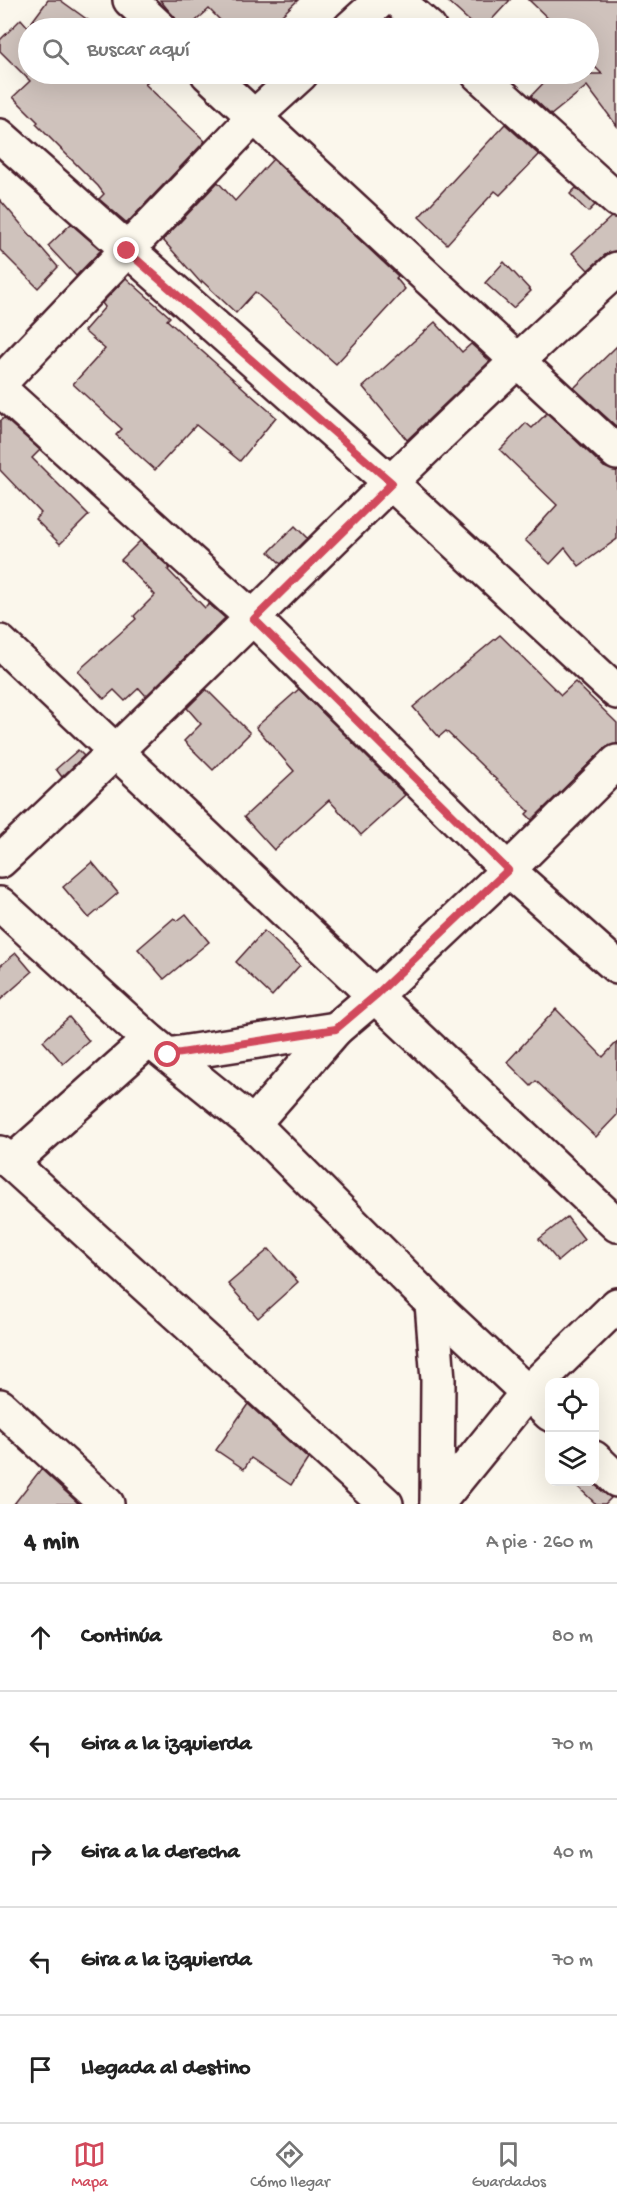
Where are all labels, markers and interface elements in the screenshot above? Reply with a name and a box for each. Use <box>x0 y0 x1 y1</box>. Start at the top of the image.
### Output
search box <box>18 18 599 84</box>
icon: search <box>39 35 72 68</box>
text: Buscar aquí <box>87 38 190 64</box>
route end <box>113 237 139 263</box>
route start <box>154 1041 180 1067</box>
map controls <box>545 1378 599 1486</box>
button: locate <box>545 1378 599 1432</box>
button: layers <box>545 1432 599 1486</box>
text: 4 min <box>24 1528 79 1559</box>
text: A pie · 260 m <box>486 1532 593 1555</box>
icon: ahead <box>24 1621 57 1654</box>
text: Continúa <box>81 1624 162 1650</box>
text: 80 m <box>552 1626 593 1649</box>
icon: left <box>24 1729 57 1762</box>
text: Gira a la izquierda <box>81 1732 252 1758</box>
text: 70 m <box>552 1734 593 1757</box>
icon: right <box>24 1837 57 1870</box>
text: Gira a la derecha <box>81 1840 239 1866</box>
text: 40 m <box>553 1842 593 1865</box>
icon: left <box>24 1945 57 1978</box>
text: Gira a la izquierda <box>81 1948 252 1974</box>
text: 70 m <box>552 1950 593 1973</box>
icon: arrive <box>24 2053 57 2086</box>
text: Llegada al destino <box>81 2056 251 2082</box>
tab: Mapa <box>71 2138 108 2193</box>
tab: Cómo llegar <box>250 2138 330 2193</box>
tab: Guardados <box>472 2138 546 2193</box>

